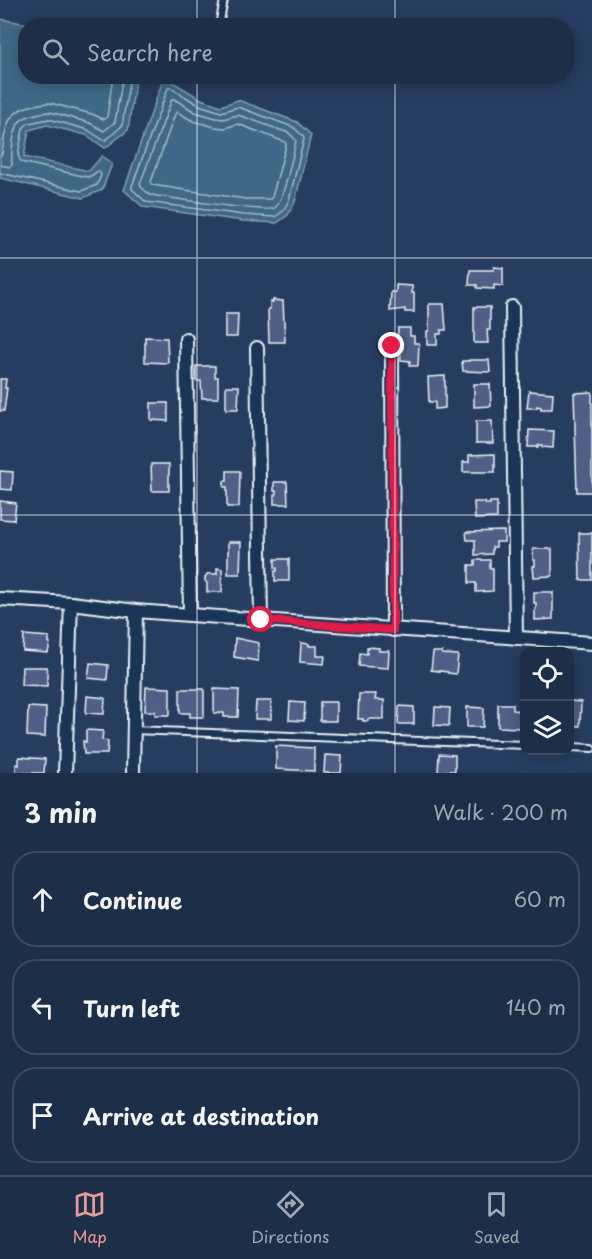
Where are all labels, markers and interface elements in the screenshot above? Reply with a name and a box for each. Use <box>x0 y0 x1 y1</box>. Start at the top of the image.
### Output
search box <box>18 18 574 84</box>
icon: search <box>39 35 72 68</box>
text: Search here <box>87 35 213 68</box>
route end <box>378 332 404 358</box>
route start <box>247 606 273 632</box>
map controls <box>520 647 574 755</box>
button: locate <box>520 647 574 701</box>
button: layers <box>520 701 574 755</box>
text: 3 min <box>24 793 97 832</box>
text: Walk · 200 m <box>433 797 568 827</box>
icon: ahead <box>26 883 59 916</box>
text: Continue <box>83 883 182 916</box>
text: 60 m <box>514 884 566 914</box>
icon: left <box>26 991 59 1024</box>
text: Turn left <box>83 991 180 1024</box>
text: 140 m <box>506 992 566 1022</box>
icon: arrive <box>26 1099 59 1132</box>
text: Arrive at destination <box>83 1099 319 1132</box>
tab: Map <box>72 1188 107 1248</box>
tab: Directions <box>251 1188 329 1248</box>
tab: Saved <box>474 1188 520 1248</box>

